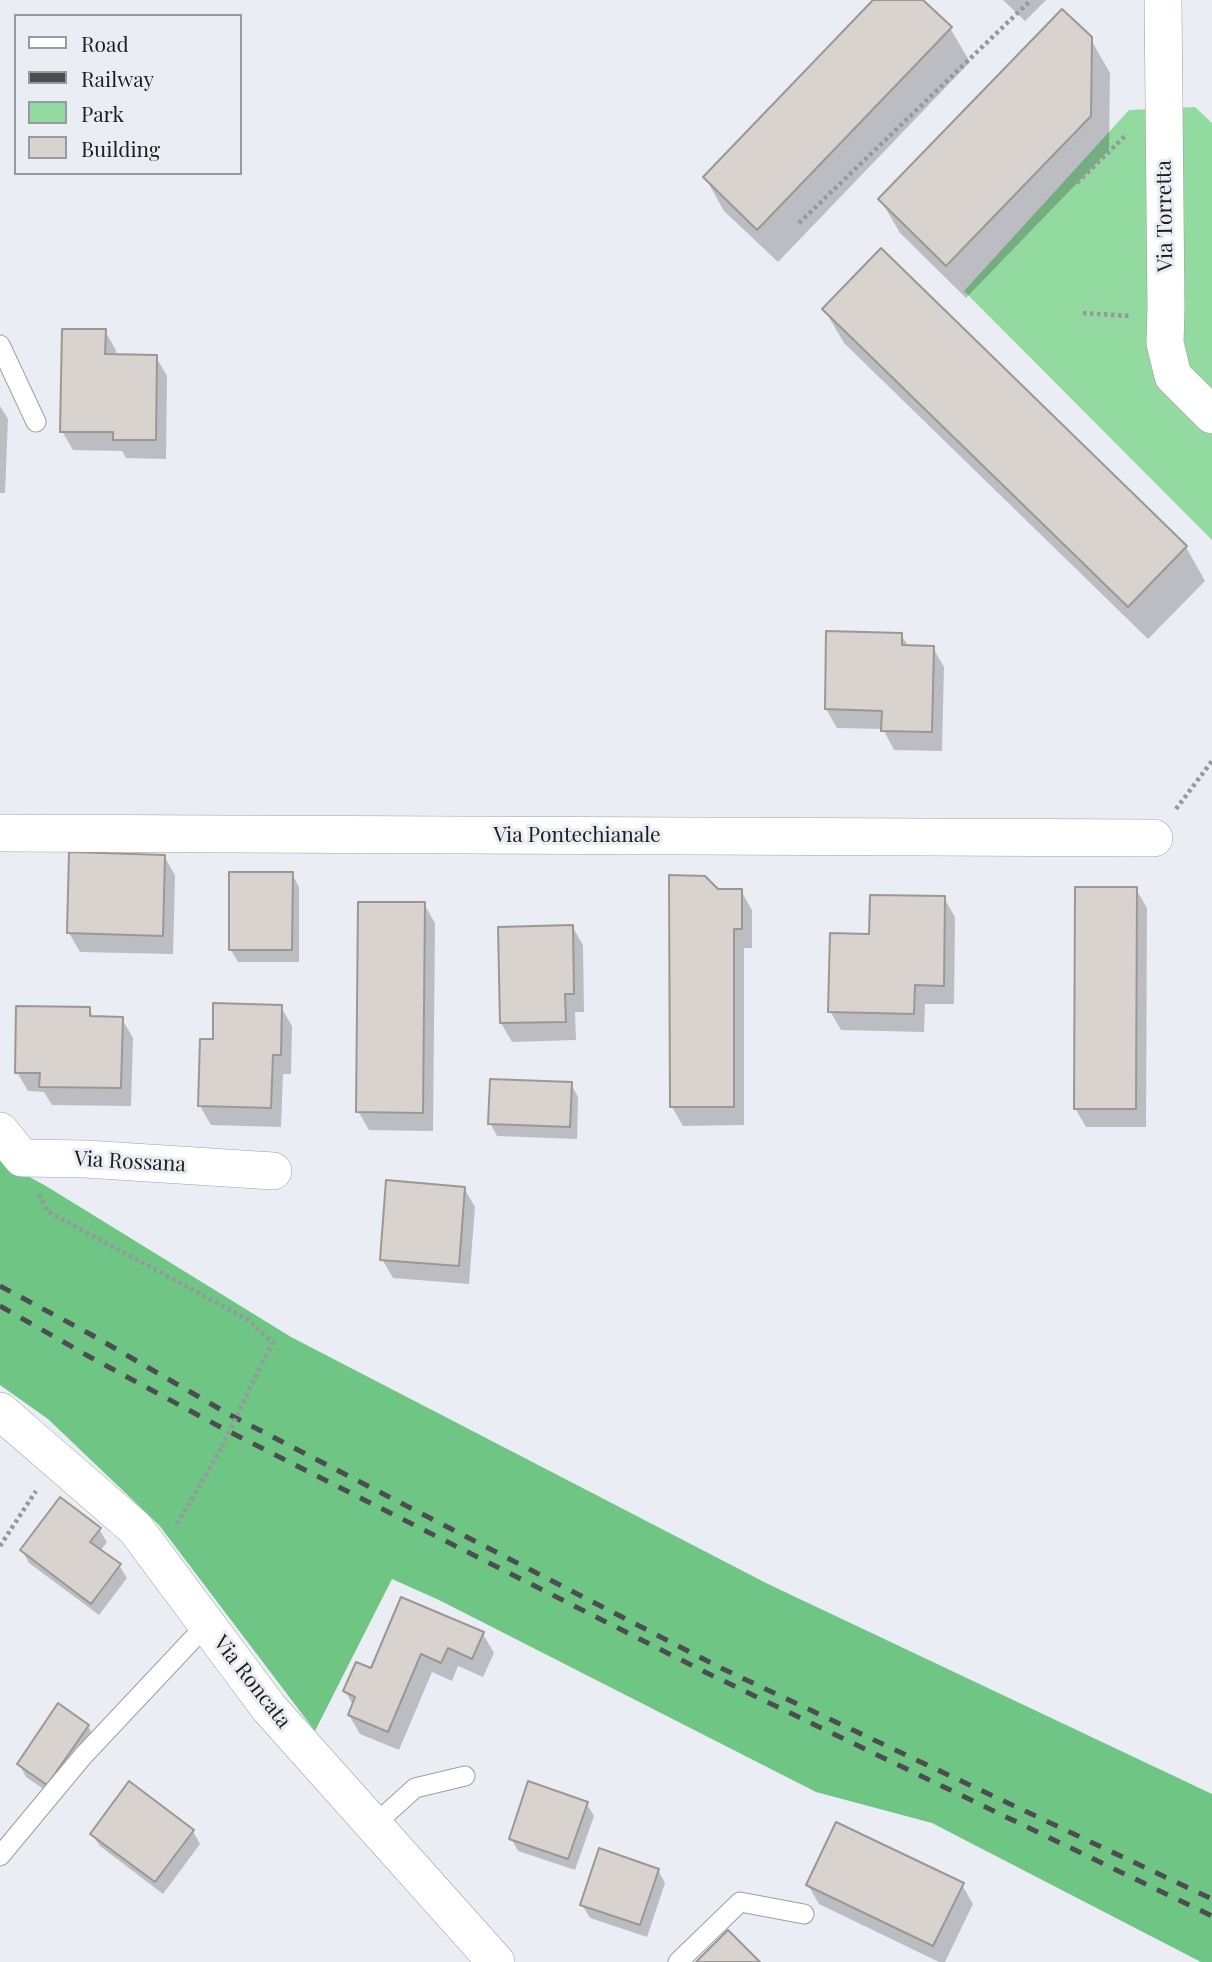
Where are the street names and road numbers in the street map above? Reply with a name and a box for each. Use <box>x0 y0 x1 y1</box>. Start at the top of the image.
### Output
street label: Via Torretta <box>1151 160 1179 272</box>
street label: Via Pontechianale <box>493 822 661 848</box>
street label: Via Rossana <box>74 1146 186 1178</box>
street label: Via Roncata <box>208 1631 296 1733</box>

